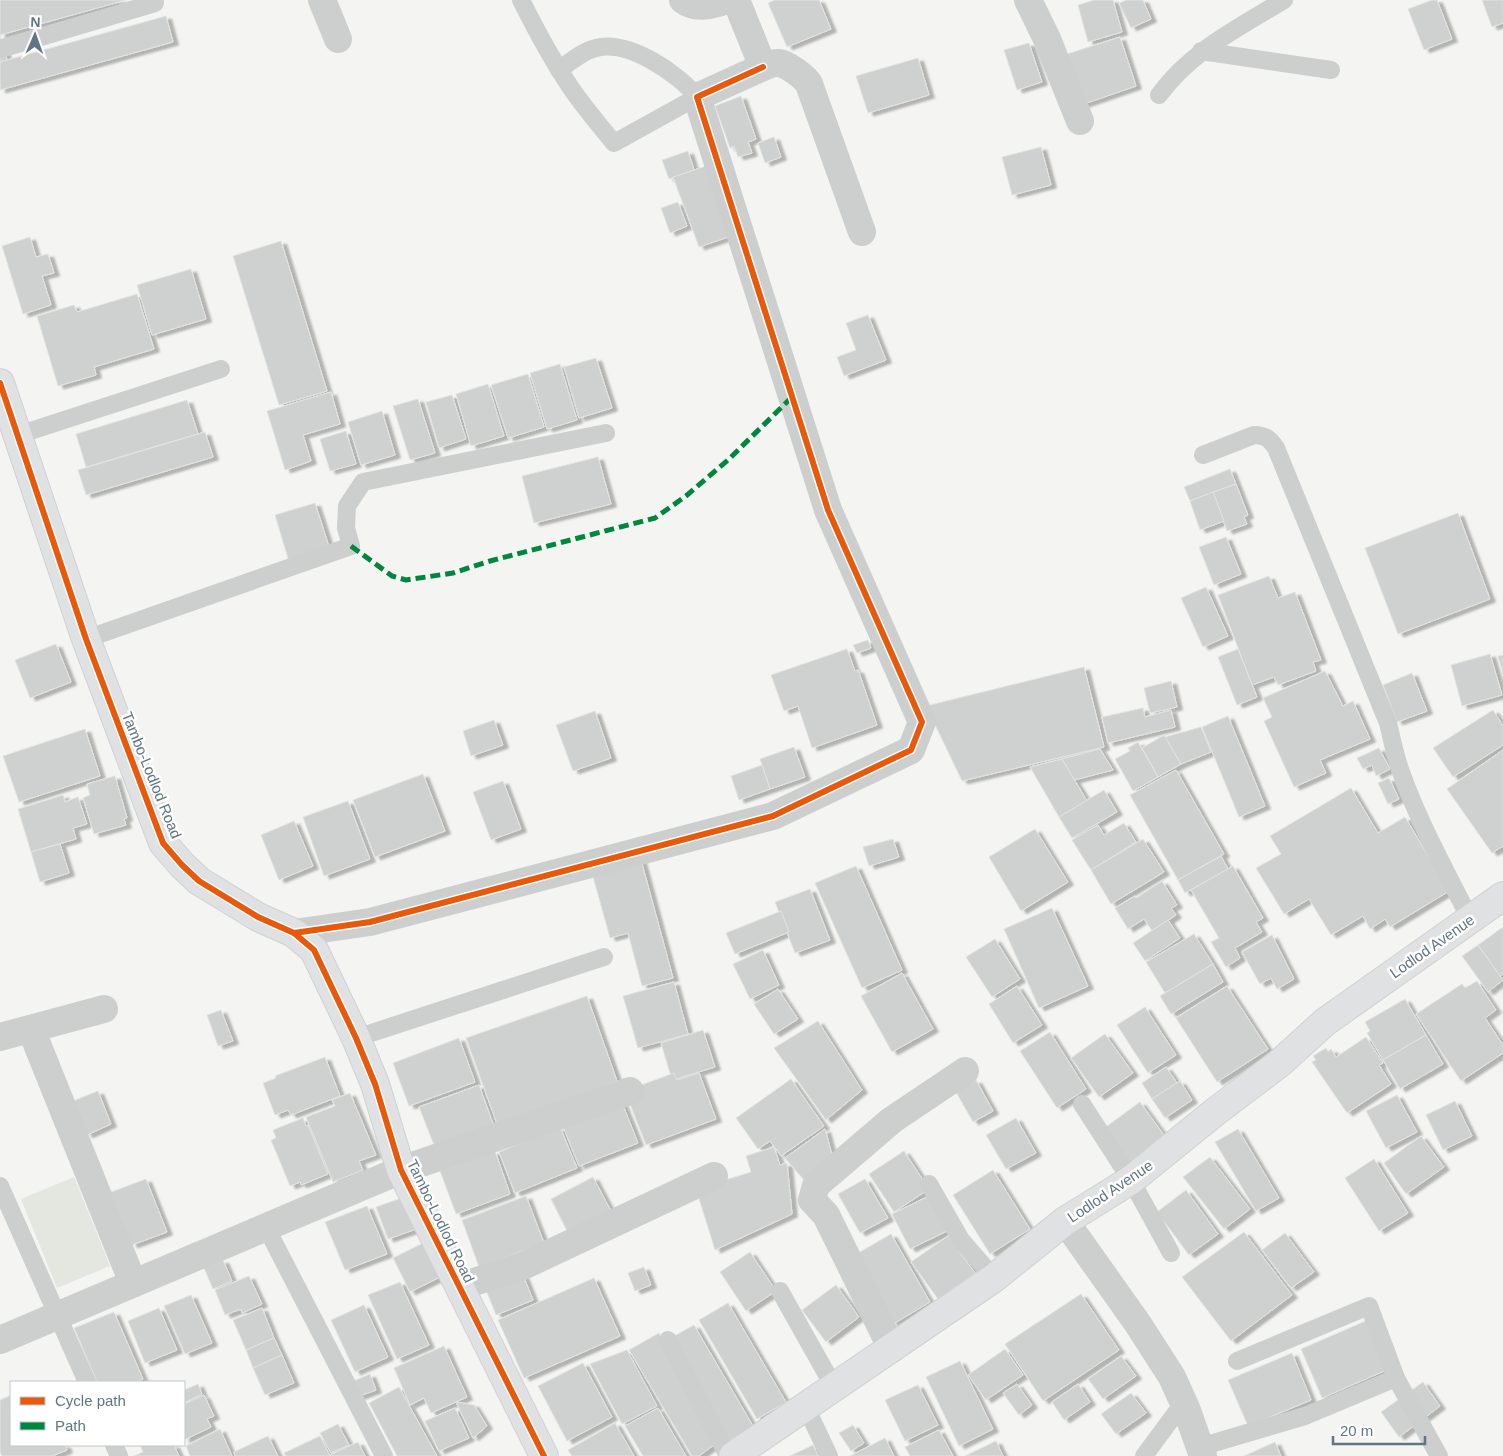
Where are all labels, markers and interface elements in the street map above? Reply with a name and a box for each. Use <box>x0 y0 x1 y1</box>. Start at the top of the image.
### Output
north arrow <box>10 10 60 60</box>
text: N <box>30 14 41 30</box>
street label: Tambo-Lodlod Road <box>119 709 185 841</box>
street label: Lodlod Avenue <box>1387 911 1477 981</box>
street label: Lodlod Avenue <box>1064 1156 1156 1226</box>
street label: Tambo-Lodlod Road <box>404 1157 478 1285</box>
legend <box>10 1381 185 1446</box>
text: Cycle path <box>55 1392 126 1409</box>
scale bar <box>1333 1414 1426 1446</box>
text: Path <box>55 1417 86 1434</box>
text: 20 m <box>1340 1422 1373 1439</box>

